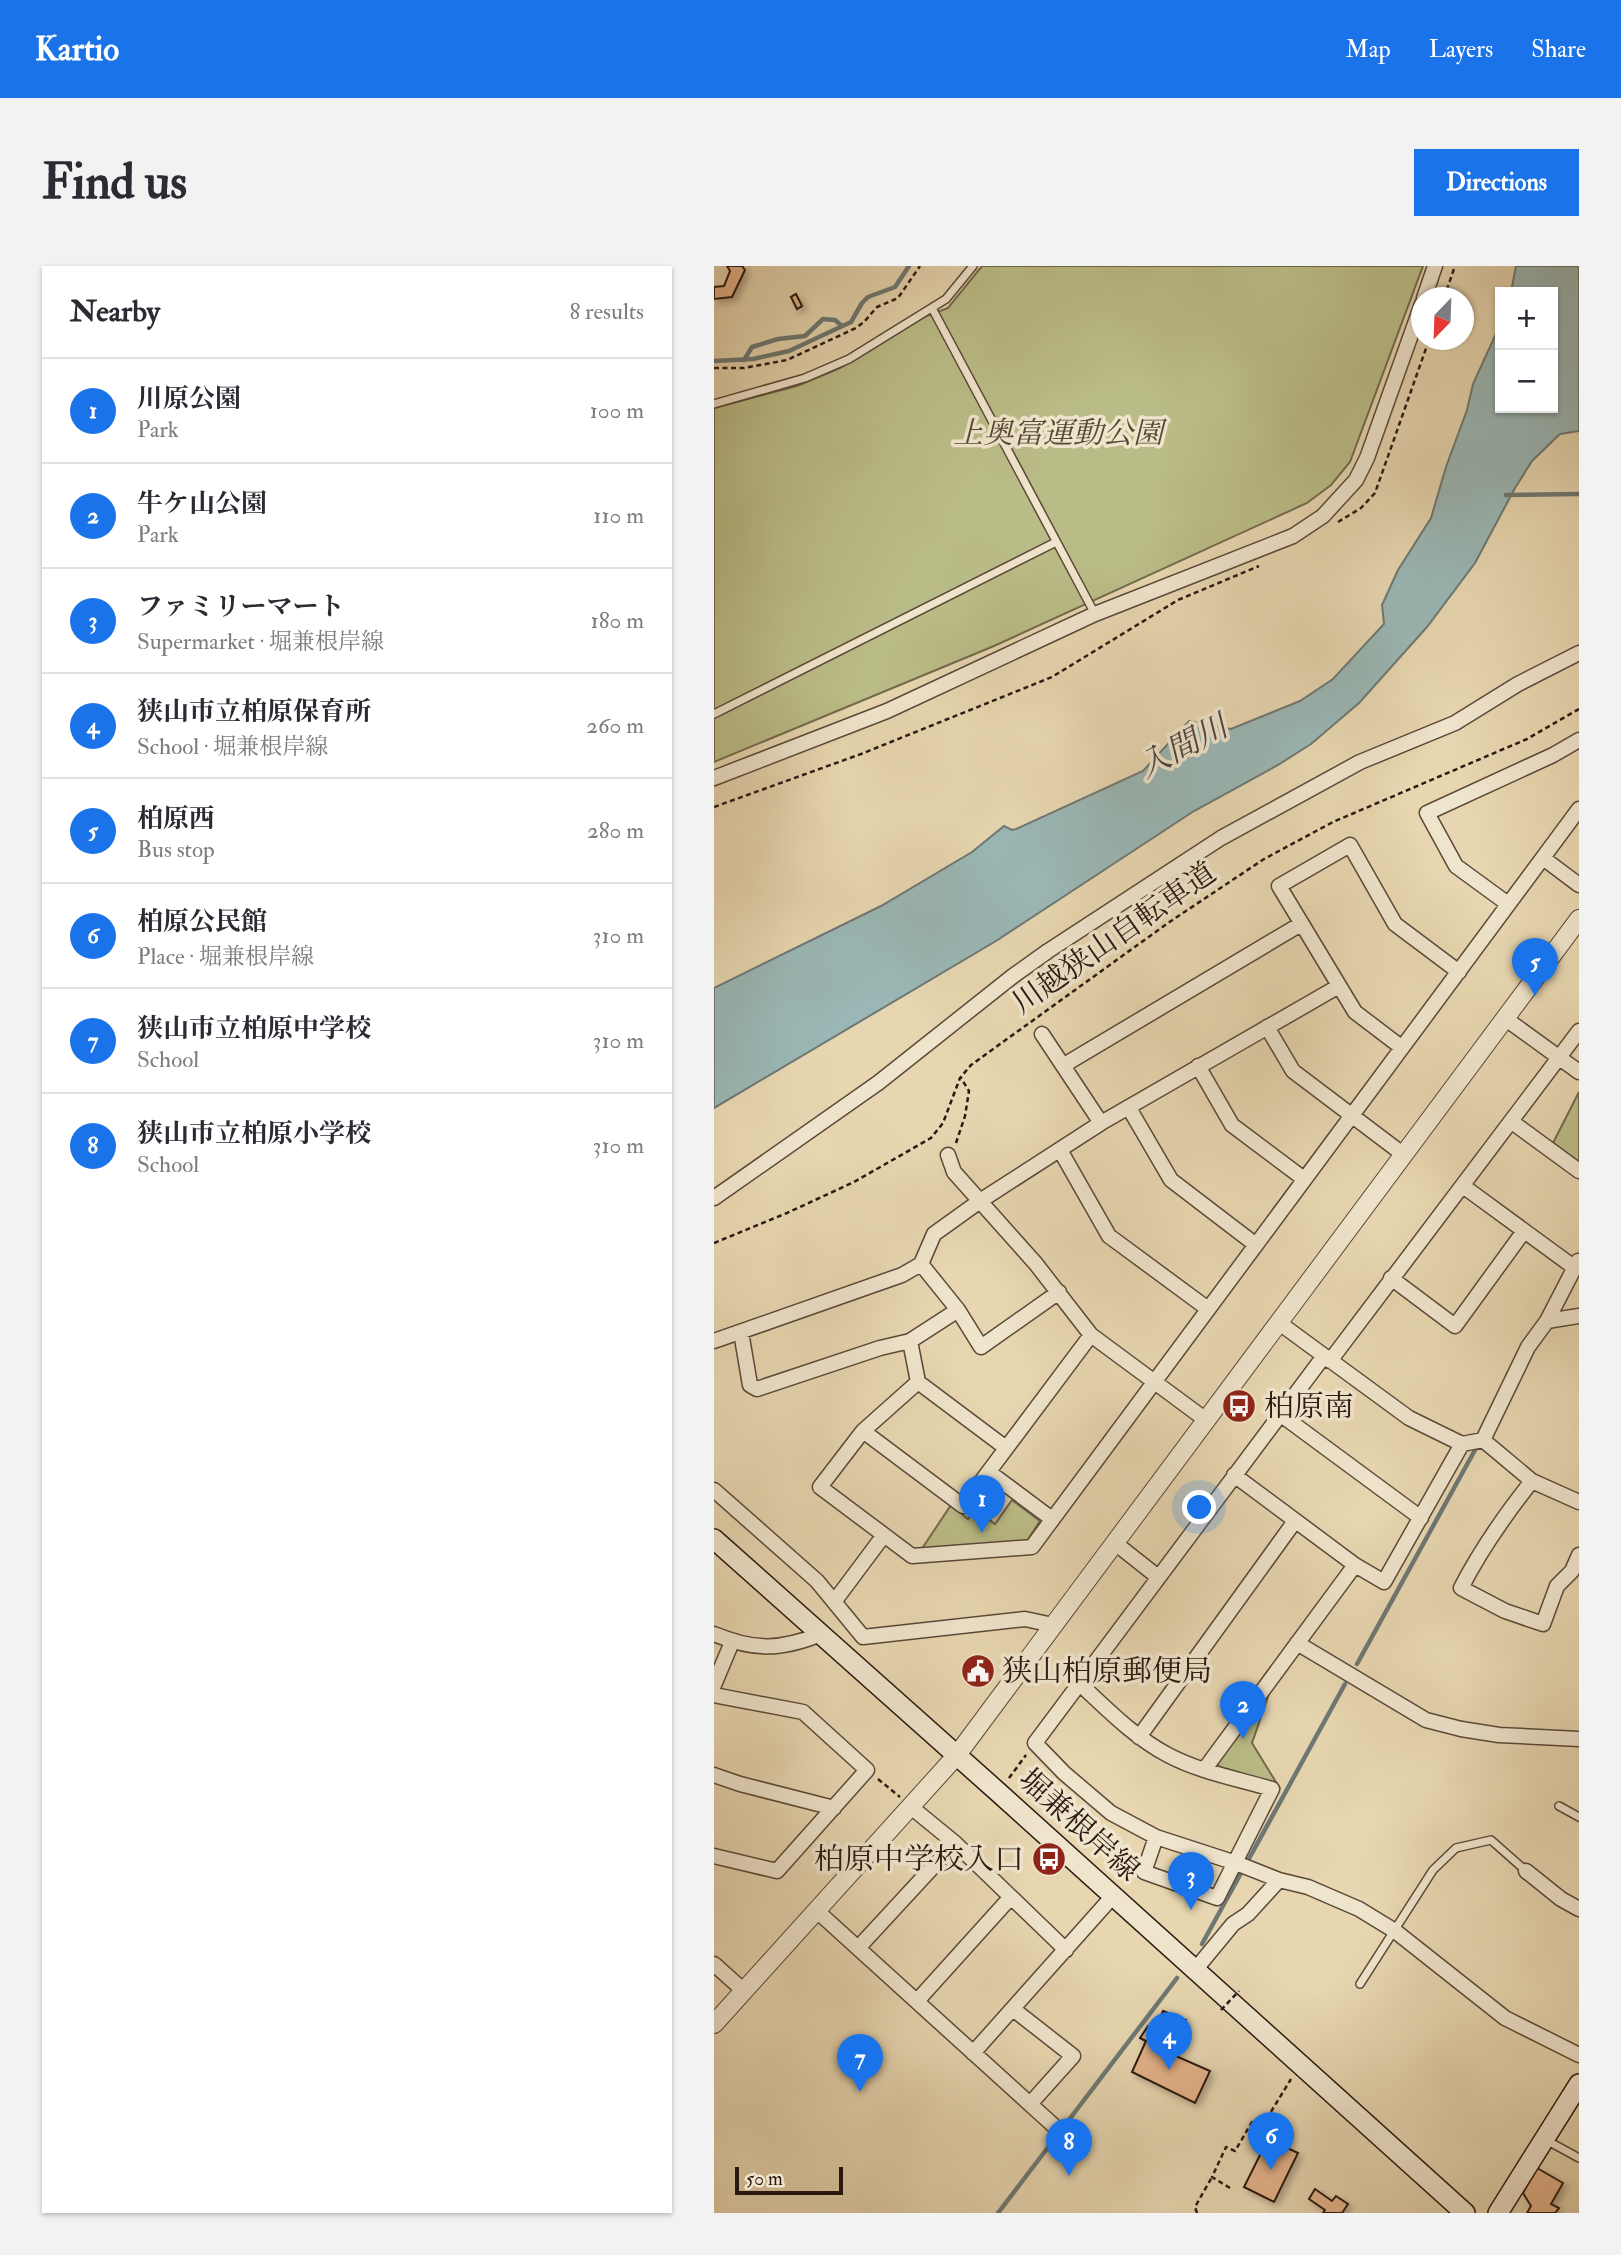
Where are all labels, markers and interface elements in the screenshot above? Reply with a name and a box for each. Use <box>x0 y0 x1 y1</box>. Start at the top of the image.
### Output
text: Kartio <box>35 29 119 70</box>
text: Map <box>1346 34 1391 65</box>
text: Layers <box>1429 34 1493 65</box>
text: Share <box>1531 34 1586 65</box>
button: Directions <box>1414 149 1579 216</box>
text: Find us <box>42 152 187 213</box>
north arrow <box>1411 287 1474 350</box>
map controls <box>1495 287 1558 413</box>
button: + <box>1495 287 1558 350</box>
text: Nearby <box>70 293 160 330</box>
text: 8 results <box>569 297 644 326</box>
button: − <box>1495 350 1558 413</box>
text: 川原公園 <box>137 383 241 415</box>
text: 1 <box>89 396 97 425</box>
text: 100 m <box>590 396 644 425</box>
text: Park <box>137 415 179 444</box>
park label: 上奥富運動公園 <box>953 415 1168 452</box>
text: 牛ケ山公園 <box>137 488 267 520</box>
text: 2 <box>87 501 99 530</box>
text: 110 m <box>593 501 644 530</box>
text: Park <box>137 520 179 549</box>
text: ファミリーマート <box>137 591 344 623</box>
text: 3 <box>89 606 97 635</box>
text: 180 m <box>591 606 644 635</box>
text: Supermarket · 堀兼根岸線 <box>137 627 384 656</box>
text: 狭山市立柏原保育所 <box>137 696 371 728</box>
water label: 入間川 <box>1131 705 1237 787</box>
text: 4 <box>87 711 99 740</box>
text: 260 m <box>586 711 644 740</box>
text: School · 堀兼根岸線 <box>137 732 328 761</box>
text: 柏原西 <box>137 803 215 835</box>
text: 5 <box>88 816 98 845</box>
text: 280 m <box>587 816 644 845</box>
text: Bus stop <box>137 835 215 864</box>
street label: 川越狭山自転車道 <box>1005 854 1223 1022</box>
text: 柏原公民館 <box>137 906 267 938</box>
text: 6 <box>87 921 99 950</box>
text: 310 m <box>593 921 644 950</box>
pin: 5 <box>1512 938 1558 996</box>
text: Place · 堀兼根岸線 <box>137 942 314 971</box>
text: 狭山市立柏原中学校 <box>137 1013 371 1045</box>
text: 7 <box>88 1026 98 1055</box>
text: 310 m <box>593 1026 644 1055</box>
text: School <box>137 1045 199 1074</box>
text: 狭山市立柏原小学校 <box>137 1118 371 1150</box>
text: 8 <box>88 1131 98 1160</box>
text: 310 m <box>593 1131 644 1160</box>
text: School <box>137 1150 199 1179</box>
bus stop icon: 柏原南 <box>1220 1387 1258 1425</box>
place label: 柏原南 <box>1264 1388 1354 1425</box>
pin: 1 <box>959 1475 1005 1533</box>
your location <box>1182 1490 1216 1524</box>
public building icon: 狭山柏原郵便局 <box>959 1652 997 1690</box>
place label: 狭山柏原郵便局 <box>1002 1653 1212 1690</box>
pin: 2 <box>1220 1681 1266 1739</box>
street label: 堀兼根岸線 <box>1011 1761 1147 1889</box>
bus stop icon: 柏原中学校入口 <box>1030 1840 1068 1878</box>
place label: 柏原中学校入口 <box>814 1841 1024 1878</box>
pin: 3 <box>1168 1852 1214 1910</box>
pin: 4 <box>1146 2012 1192 2070</box>
pin: 7 <box>837 2034 883 2092</box>
pin: 6 <box>1248 2112 1294 2170</box>
pin: 8 <box>1046 2118 1092 2176</box>
scale bar <box>735 2164 844 2196</box>
text: 50 m <box>746 2167 783 2191</box>

